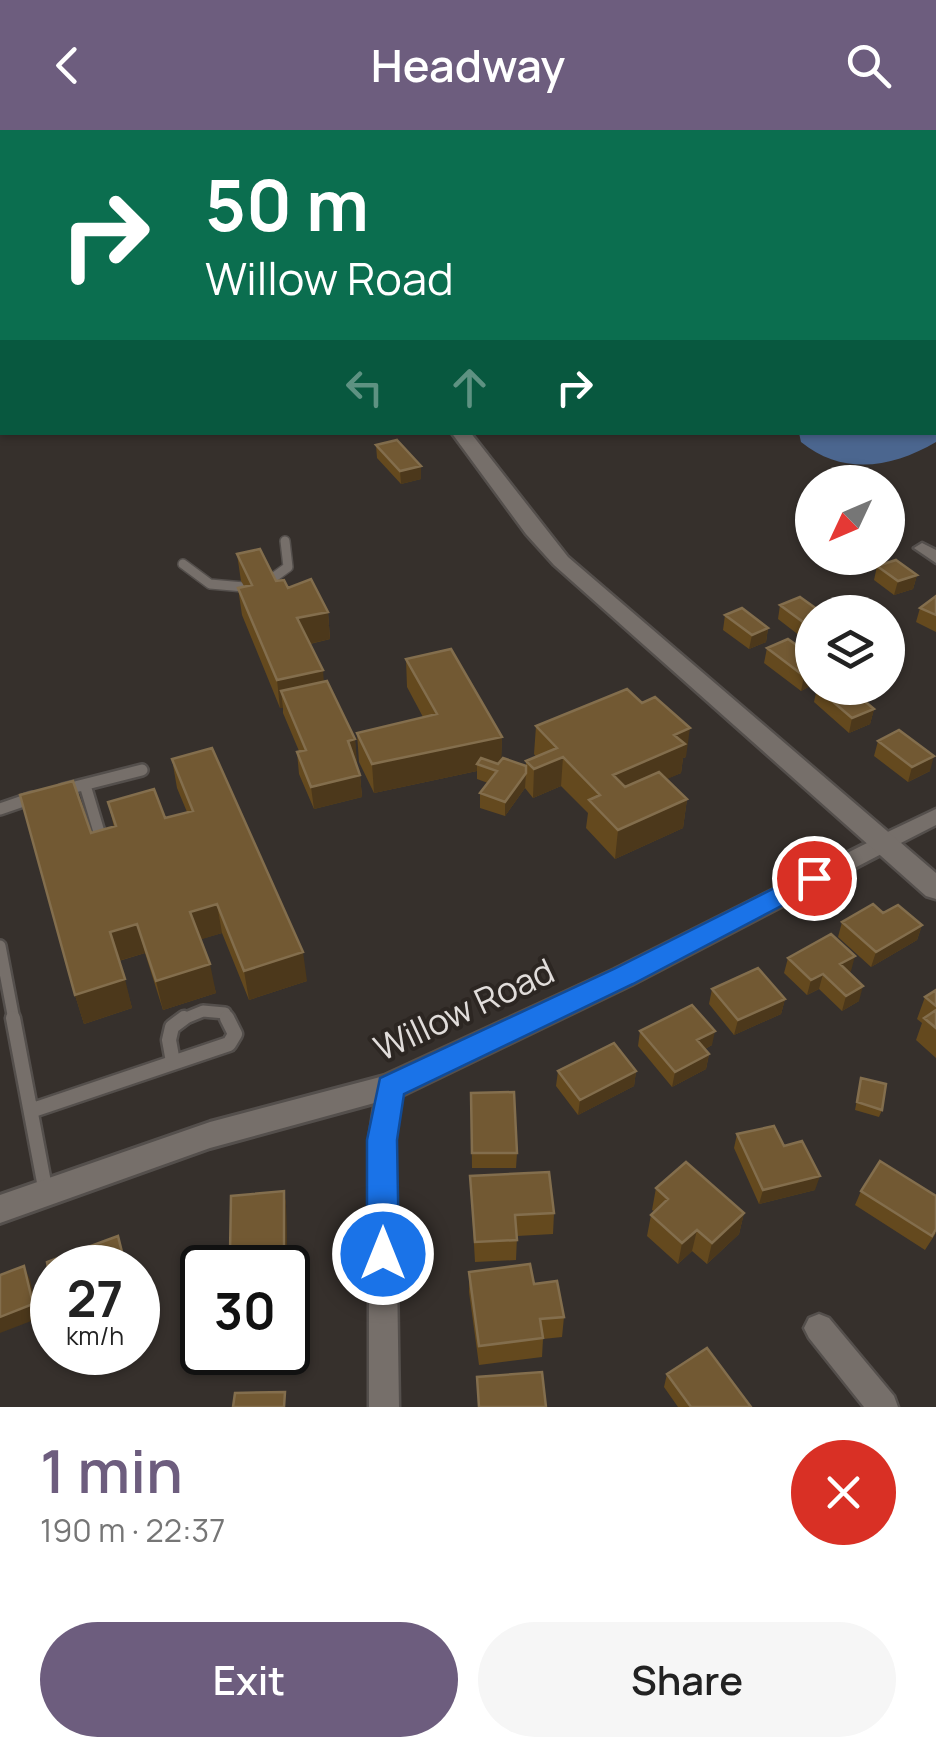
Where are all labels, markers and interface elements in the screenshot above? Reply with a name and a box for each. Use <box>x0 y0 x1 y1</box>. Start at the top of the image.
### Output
text: Headway <box>371 34 565 96</box>
icon: back <box>40 38 95 93</box>
icon: search <box>841 38 896 93</box>
text: 50 m <box>205 156 369 252</box>
icon: right <box>40 170 170 300</box>
text: Willow Road <box>205 247 454 309</box>
icon: left <box>337 360 392 415</box>
icon: ahead <box>442 360 497 415</box>
icon: right <box>547 360 602 415</box>
north arrow <box>795 465 905 575</box>
map controls <box>795 465 905 705</box>
button: layers <box>795 595 905 705</box>
pin <box>772 836 857 921</box>
icon: arrive <box>787 851 842 906</box>
street label: Willow Road <box>366 946 562 1072</box>
position arrow <box>331 1202 435 1306</box>
speed limit sign: 30 <box>180 1245 310 1375</box>
text: 27 <box>67 1264 123 1332</box>
text: km/h <box>66 1318 124 1353</box>
text: 1 min <box>40 1429 183 1511</box>
button: close <box>791 1440 896 1545</box>
text: 190 m · 22:37 <box>40 1508 225 1552</box>
button: Exit <box>40 1622 458 1737</box>
button: Share <box>478 1622 896 1737</box>

